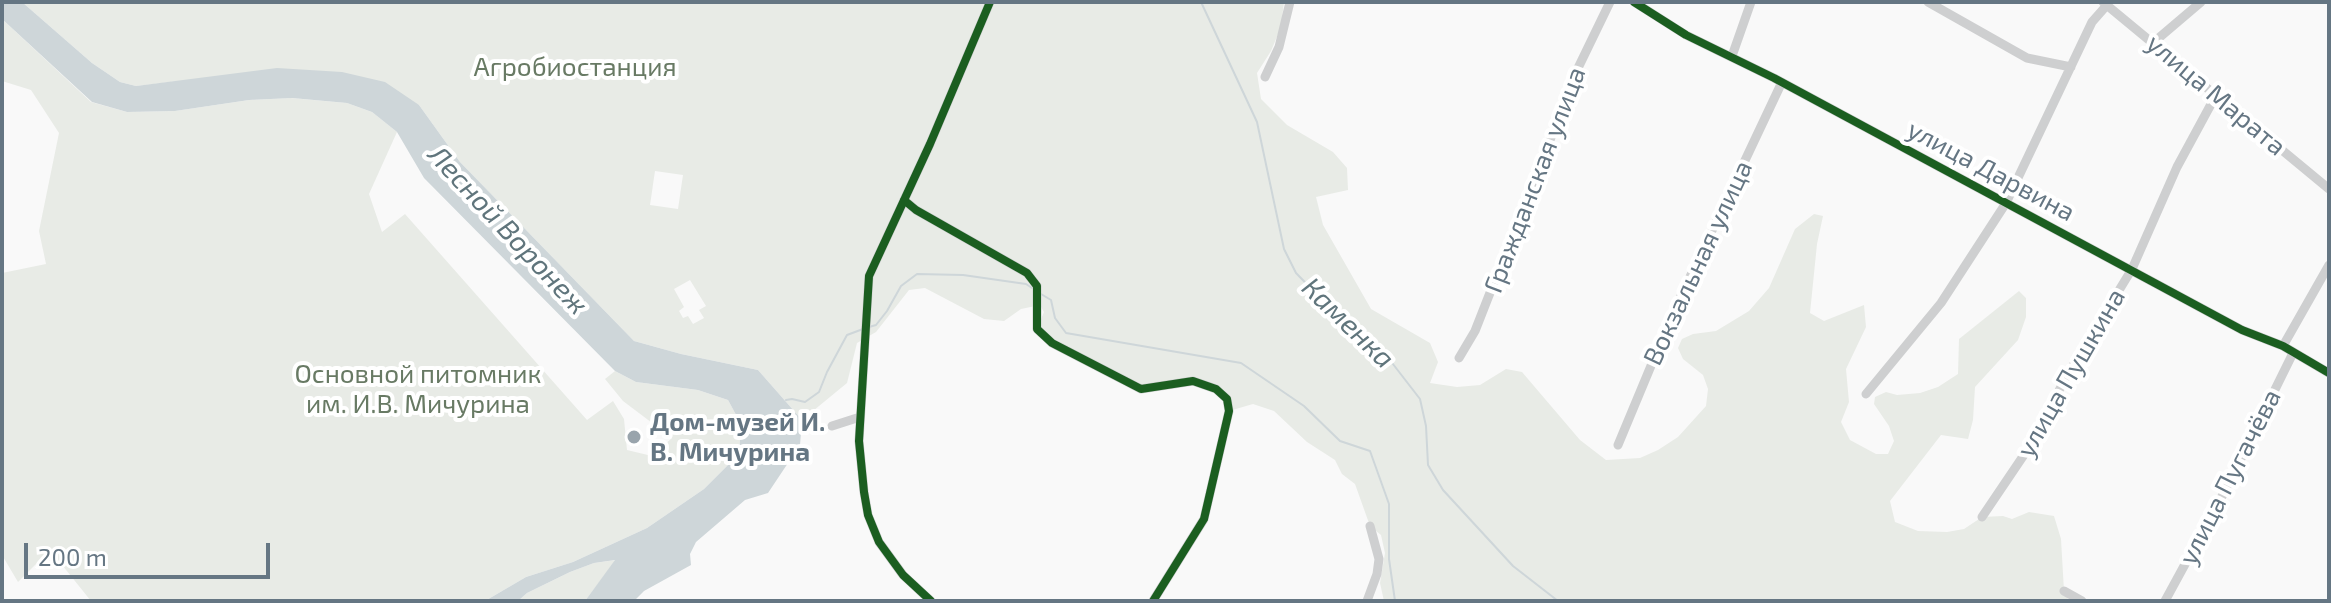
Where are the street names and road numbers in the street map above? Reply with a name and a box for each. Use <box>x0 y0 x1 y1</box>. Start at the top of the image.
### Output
street label: улица Марата <box>2140 28 2292 162</box>
street label: Гражданская улица <box>1478 63 1592 297</box>
street label: улица Дарвина <box>1902 114 2080 228</box>
street label: Вокзальная улица <box>1637 156 1759 370</box>
street label: улица Пушкина <box>2010 283 2132 463</box>
street label: улица Пугачёва <box>2172 384 2288 570</box>

